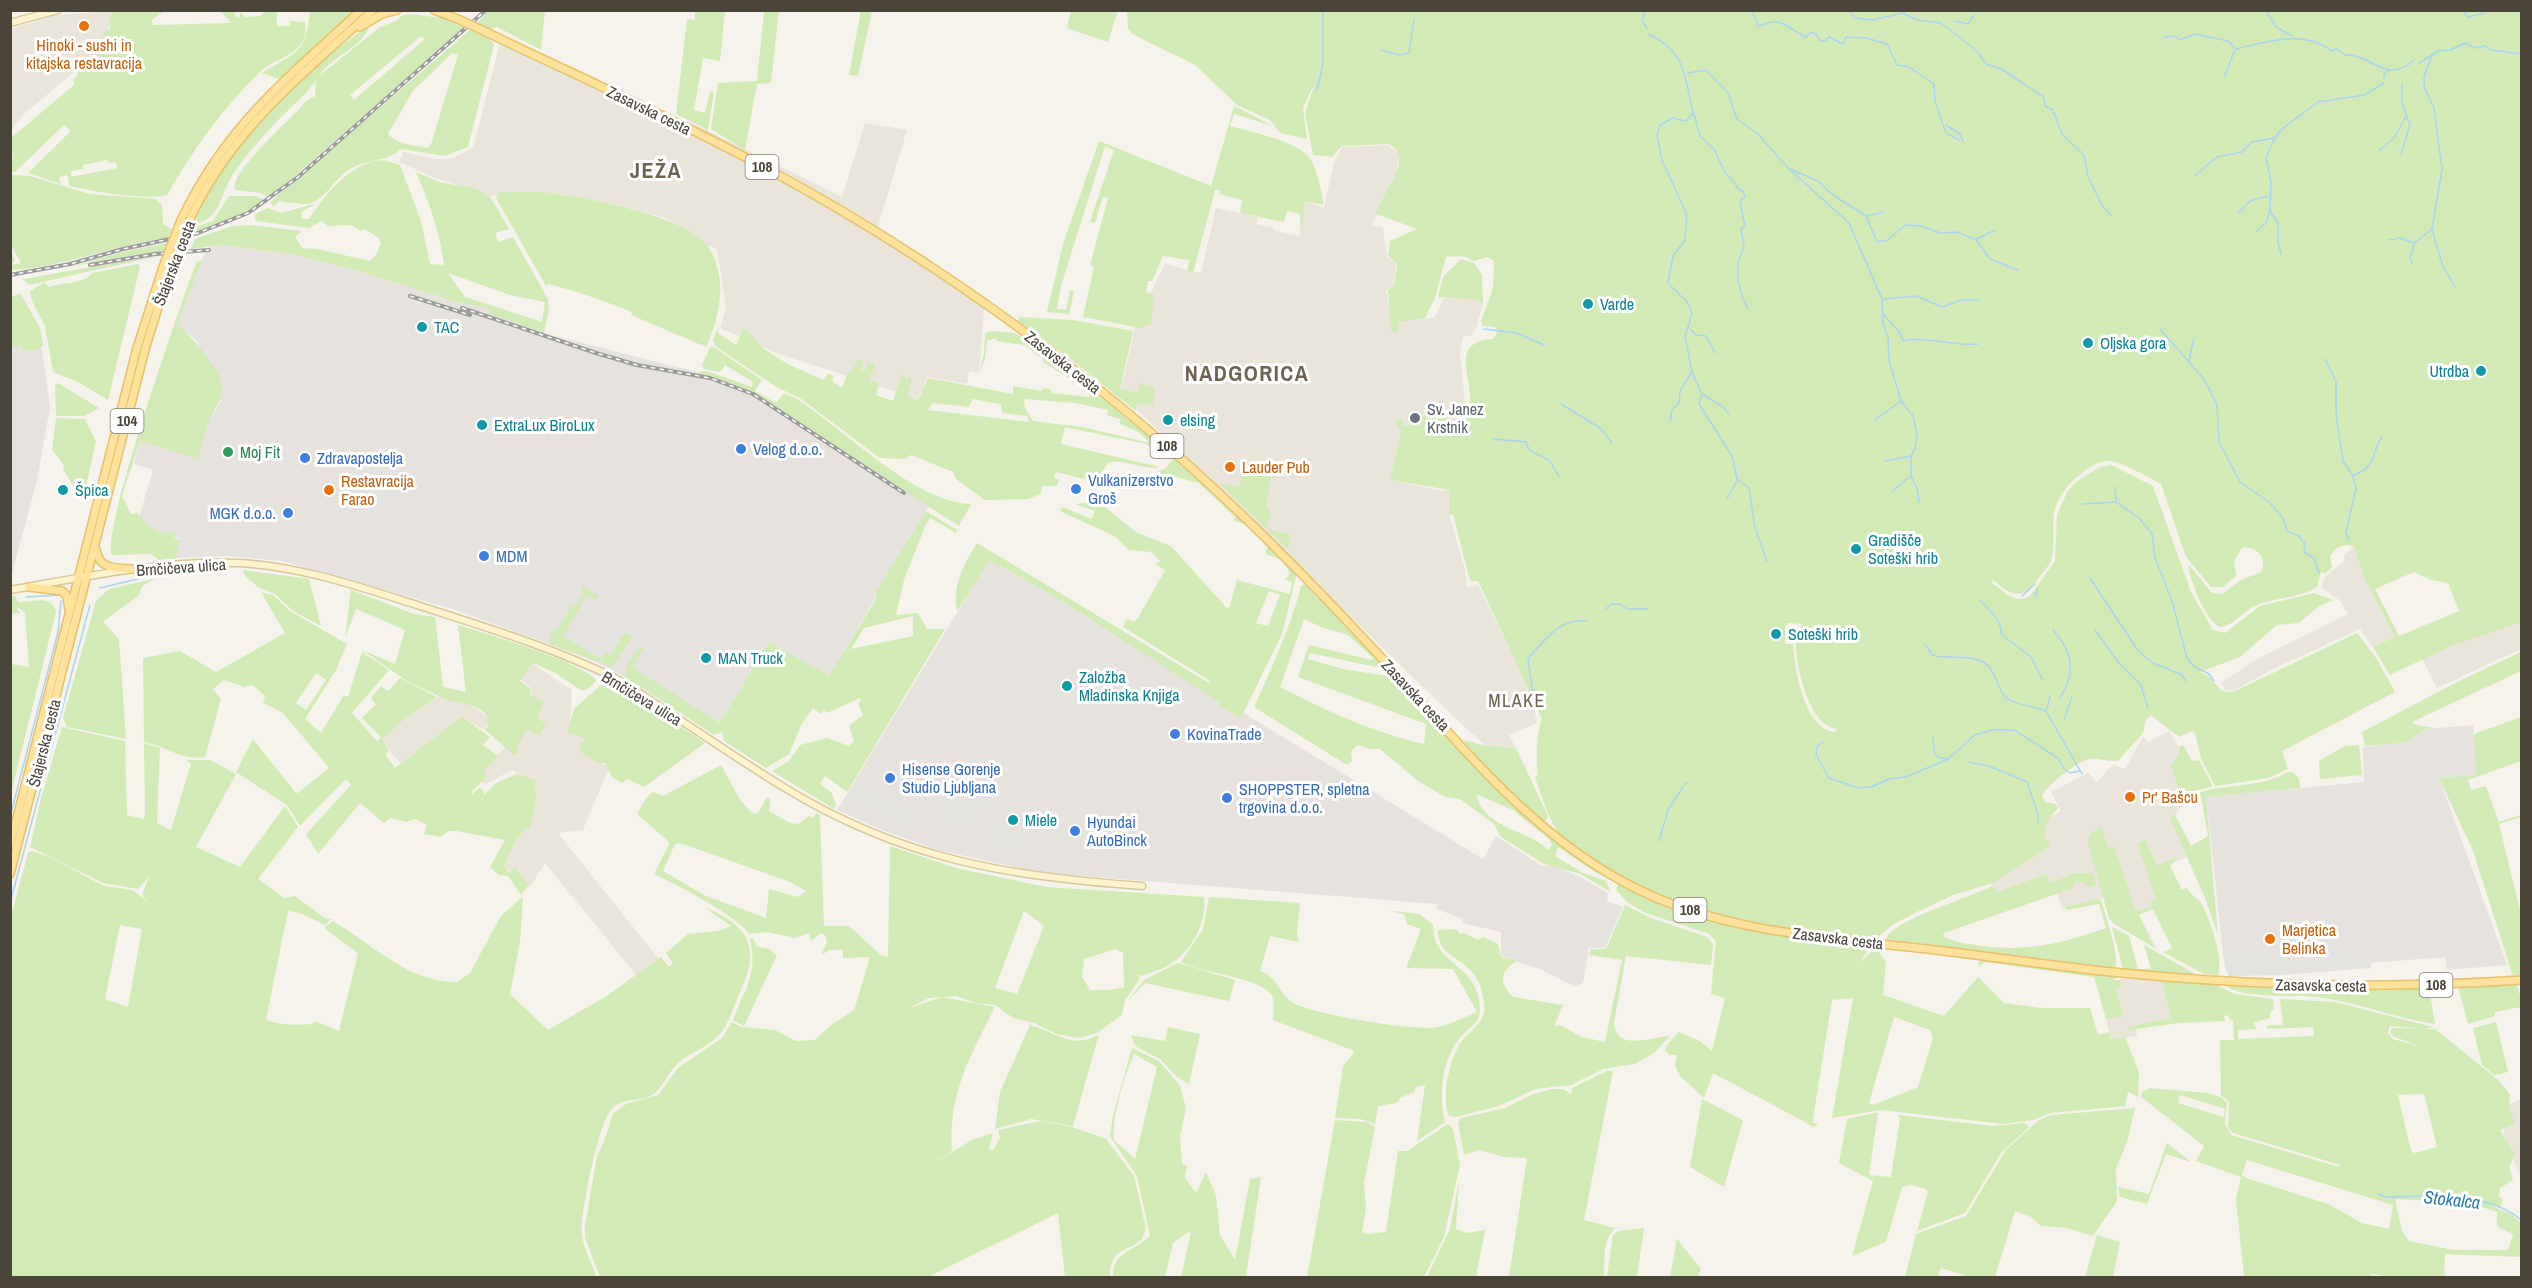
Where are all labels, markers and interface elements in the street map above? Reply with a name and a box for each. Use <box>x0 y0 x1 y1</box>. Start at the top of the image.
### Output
marker: Hinoki - sushi in kitajska restavracija <box>77 19 91 33</box>
place label: Hinoki - sushi in kitajska restavracija <box>26 34 143 74</box>
street label: Zasavska cesta <box>603 80 695 140</box>
district label: JEŽA <box>630 155 682 185</box>
road number: 108 <box>746 155 778 179</box>
street label: Štajerska cesta <box>148 217 201 309</box>
place label: Varde <box>1600 293 1634 315</box>
marker: Varde <box>1581 297 1595 311</box>
place label: TAC <box>434 316 459 338</box>
marker: TAC <box>415 320 429 334</box>
street label: Zasavska cesta <box>1020 325 1106 399</box>
place label: Oljska gora <box>2100 332 2167 354</box>
marker: Oljska gora <box>2081 336 2095 350</box>
district label: NADGORICA <box>1185 358 1309 388</box>
place label: Utrdba <box>2430 360 2470 382</box>
marker: Utrdba <box>2474 364 2488 378</box>
place label: Sv. Janez Krstnik <box>1427 398 1484 438</box>
road number: 104 <box>110 409 144 433</box>
place label: elsing <box>1180 409 1216 431</box>
marker: Sv. Janez Krstnik <box>1408 411 1422 425</box>
marker: elsing <box>1161 413 1175 427</box>
place label: ExtraLux BiroLux <box>494 414 595 436</box>
marker: ExtraLux BiroLux <box>475 418 489 432</box>
road number: 108 <box>1150 434 1184 458</box>
place label: Velog d.o.o. <box>753 438 822 460</box>
place label: Moj Fit <box>240 441 280 463</box>
marker: Velog d.o.o. <box>734 442 748 456</box>
marker: Moj Fit <box>221 445 235 459</box>
place label: Zdravapostelja <box>317 447 404 469</box>
marker: Zdravapostelja <box>298 451 312 465</box>
place label: Lauder Pub <box>1242 456 1310 478</box>
marker: Lauder Pub <box>1223 460 1237 474</box>
place label: Vulkanizerstvo Groš <box>1088 469 1174 509</box>
place label: Restavracija Farao <box>341 470 415 510</box>
place label: Špica <box>75 479 109 501</box>
marker: Vulkanizerstvo Groš <box>1069 482 1083 496</box>
marker: Špica <box>56 483 70 497</box>
marker: Restavracija Farao <box>322 483 336 497</box>
place label: MGK d.o.o. <box>210 502 276 524</box>
marker: MGK d.o.o. <box>281 506 295 520</box>
place label: Gradišče Soteški hrib <box>1868 529 1938 569</box>
marker: Gradišče Soteški hrib <box>1849 542 1863 556</box>
place label: MDM <box>496 545 527 567</box>
marker: MDM <box>477 549 491 563</box>
street label: Brnčičeva ulica <box>135 553 227 581</box>
place label: Soteški hrib <box>1788 623 1858 645</box>
marker: Soteški hrib <box>1769 627 1783 641</box>
place label: MAN Truck <box>718 647 783 669</box>
marker: MAN Truck <box>699 651 713 665</box>
street label: Zasavska cesta <box>1377 654 1456 736</box>
street label: Brnčičeva ulica <box>598 665 687 731</box>
place label: Založba Mladinska Knjiga <box>1079 666 1180 706</box>
marker: Založba Mladinska Knjiga <box>1060 679 1074 693</box>
district label: MLAKE <box>1488 688 1546 713</box>
street label: Štajerska cesta <box>22 696 66 789</box>
place label: KovinaTrade <box>1187 723 1262 745</box>
marker: KovinaTrade <box>1168 727 1182 741</box>
place label: Hisense Gorenje Studio Ljubljana <box>902 758 1000 798</box>
marker: Hisense Gorenje Studio Ljubljana <box>883 771 897 785</box>
place label: SHOPPSTER, spletna trgovina d.o.o. <box>1239 778 1370 818</box>
place label: Pr' Bašcu <box>2142 786 2198 808</box>
marker: Pr' Bašcu <box>2123 790 2137 804</box>
marker: SHOPPSTER, spletna trgovina d.o.o. <box>1220 791 1234 805</box>
place label: Miele <box>1025 809 1057 831</box>
place label: Hyundai AutoBinck <box>1086 811 1147 851</box>
marker: Miele <box>1006 813 1020 827</box>
marker: Hyundai AutoBinck <box>1068 824 1082 838</box>
road number: 108 <box>1674 898 1706 922</box>
place label: Marjetica Belinka <box>2282 919 2337 959</box>
street label: Zasavska cesta <box>1791 922 1885 955</box>
marker: Marjetica Belinka <box>2263 932 2277 946</box>
street label: Zasavska cesta <box>2275 973 2367 997</box>
road number: 108 <box>2420 973 2452 997</box>
water label: Stokalca <box>2423 1184 2482 1215</box>

